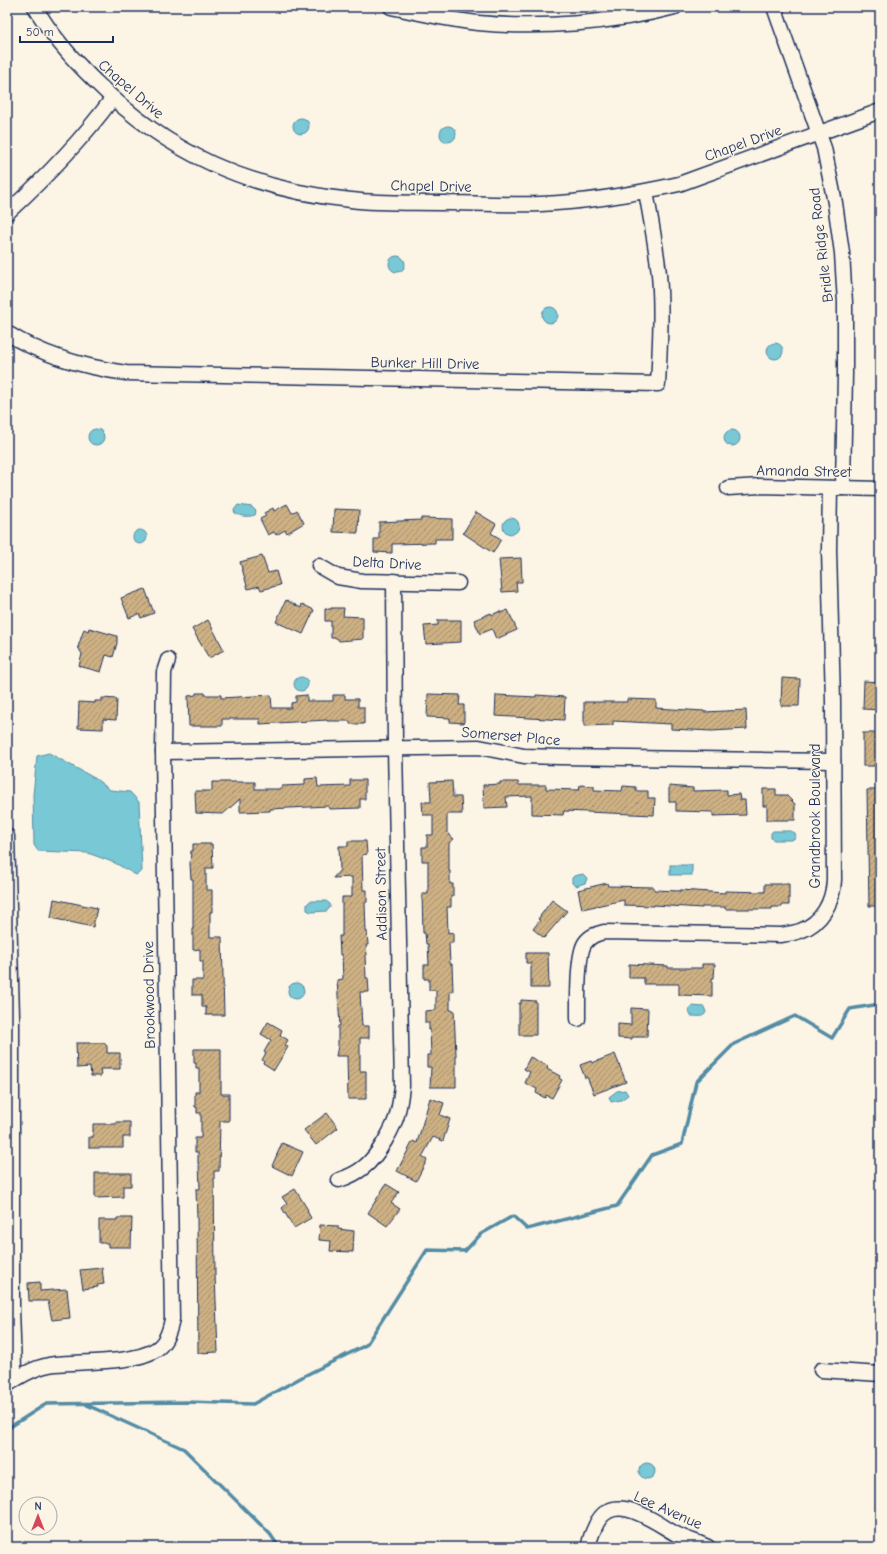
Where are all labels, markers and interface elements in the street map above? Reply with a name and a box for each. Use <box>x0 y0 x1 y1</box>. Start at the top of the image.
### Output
scale bar <box>20 18 113 44</box>
text: 50 m <box>26 25 54 39</box>
street label: Chapel Drive <box>95 56 168 123</box>
street label: Chapel Drive <box>702 121 785 165</box>
street label: Chapel Drive <box>390 176 472 196</box>
street label: Bridle Ridge Road <box>805 187 837 303</box>
street label: Bunker Hill Drive <box>370 353 480 373</box>
street label: Amanda Street <box>756 461 853 481</box>
street label: Delta Drive <box>352 552 422 574</box>
street label: Somerset Place <box>461 723 562 749</box>
street label: Grandbrook Boulevard <box>806 743 824 889</box>
street label: Addison Street <box>371 847 391 941</box>
street label: Brookwood Drive <box>139 940 159 1049</box>
street label: Lee Avenue <box>631 1487 705 1533</box>
north arrow <box>18 1496 58 1536</box>
text: N <box>34 1500 42 1513</box>

